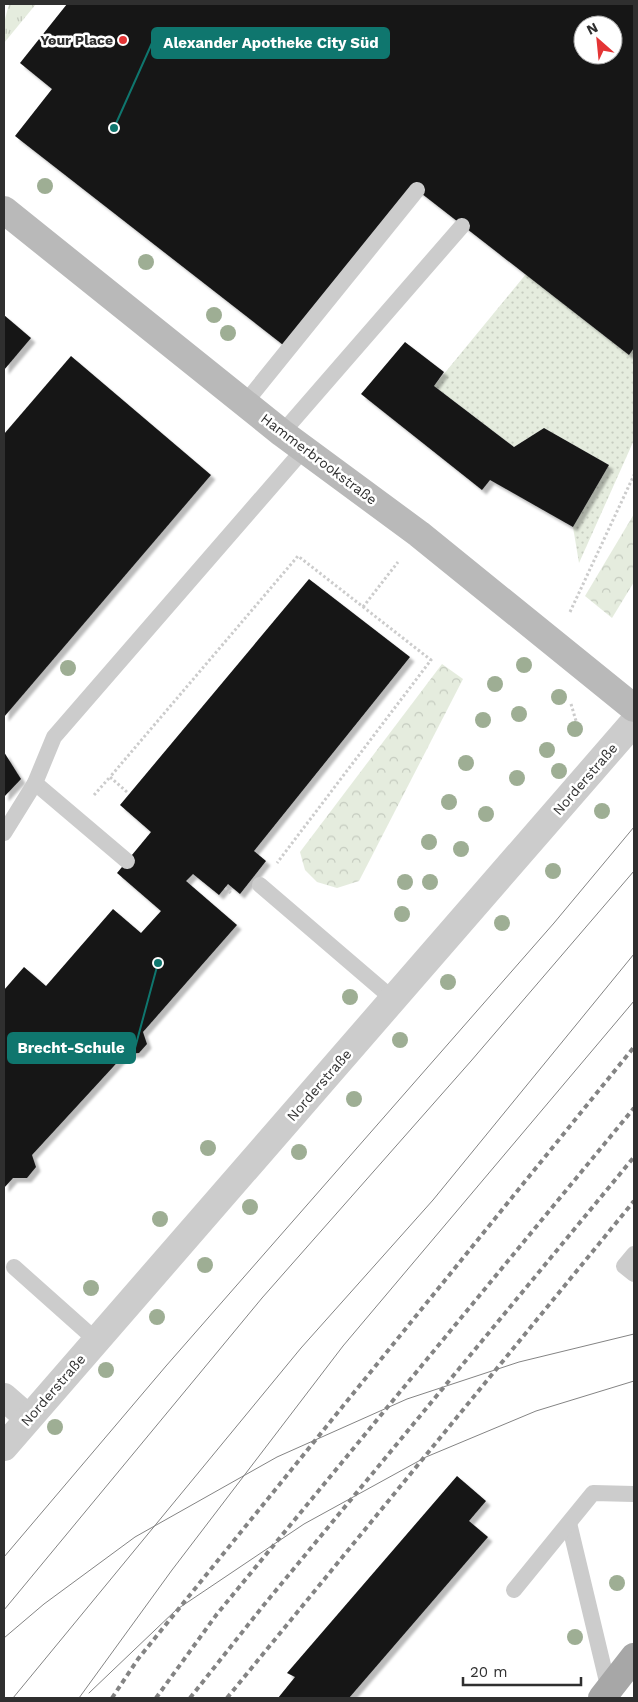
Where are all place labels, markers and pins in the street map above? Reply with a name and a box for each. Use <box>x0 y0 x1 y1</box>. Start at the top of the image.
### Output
callout: Alexander Apotheke City Süd <box>152 28 389 58</box>
place label: Your Place <box>40 32 113 48</box>
marker: Your Place <box>117 34 129 46</box>
callout: Brecht-Schule <box>8 1033 135 1063</box>

